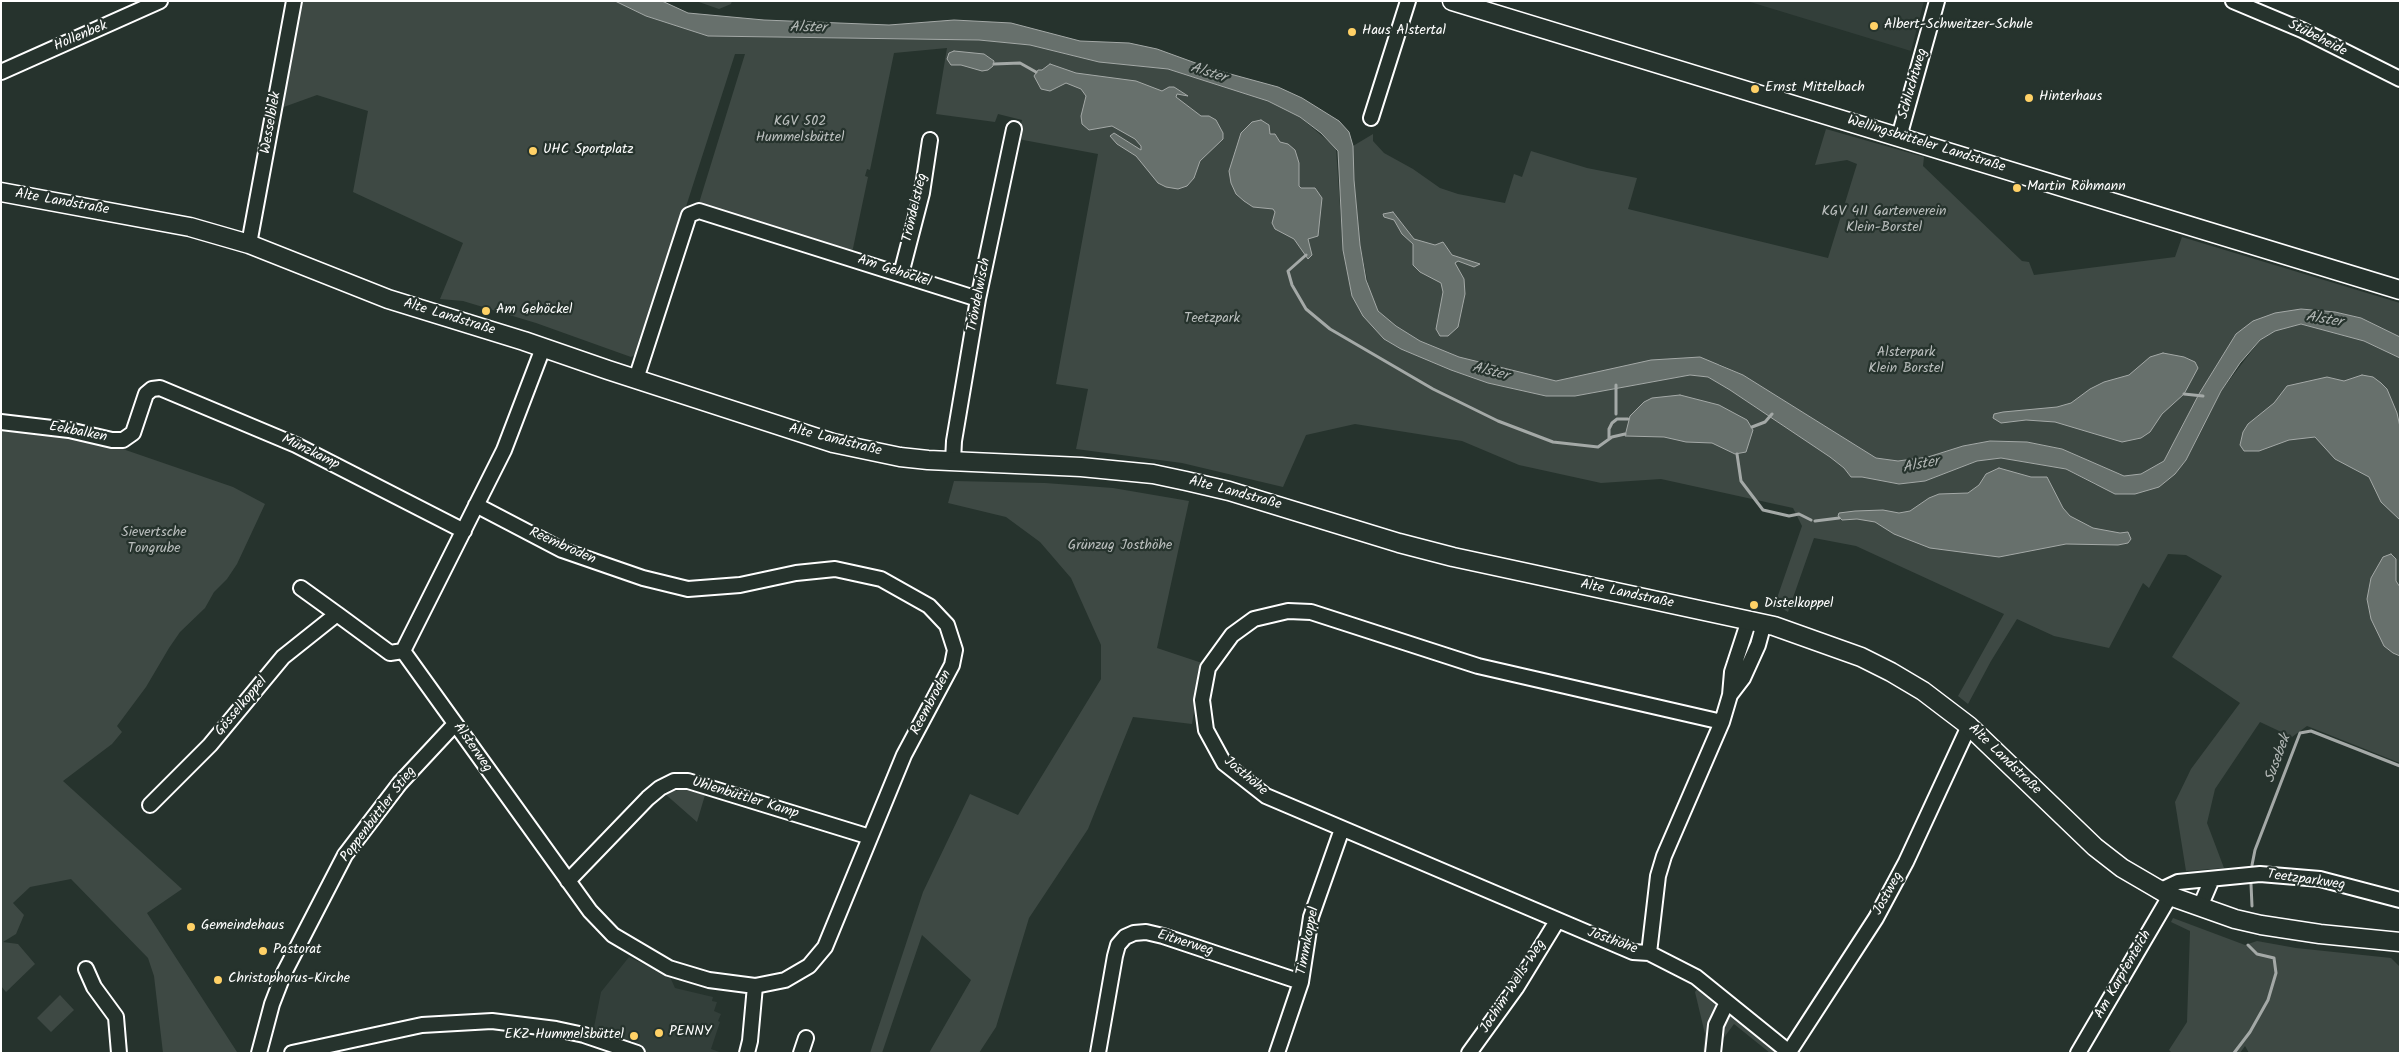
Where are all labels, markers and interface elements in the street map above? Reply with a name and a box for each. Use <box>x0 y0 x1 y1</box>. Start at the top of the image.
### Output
street label: Stübeheide <box>2285 17 2349 61</box>
street label: Hollenbek <box>52 18 110 56</box>
place label: Albert-Schweitzer-Schule <box>1884 18 2033 34</box>
water label: Alster <box>789 20 827 38</box>
marker: Albert-Schweitzer-Schule <box>1868 20 1880 32</box>
place label: Haus Alstertal <box>1362 24 1446 40</box>
marker: Haus Alstertal <box>1346 26 1358 38</box>
street label: Schluchtweg <box>1896 47 1932 121</box>
water label: Alster <box>1188 60 1228 88</box>
place label: Ernst Mittelbach <box>1765 81 1865 97</box>
marker: Ernst Mittelbach <box>1749 83 1761 95</box>
place label: Hinterhaus <box>2039 90 2102 106</box>
street label: Wesselblek <box>258 91 286 155</box>
marker: Hinterhaus <box>2023 92 2035 104</box>
street label: Wellingsbütteler Landstraße <box>1845 113 2007 177</box>
park label: KGV 502 Hummelsbüttel <box>756 115 844 148</box>
place label: UHC Sportplatz <box>543 143 634 159</box>
marker: UHC Sportplatz <box>527 145 539 157</box>
street label: Tröndelstieg <box>900 172 932 244</box>
place label: Martin Röhmann <box>2027 180 2126 196</box>
marker: Martin Röhmann <box>2011 182 2023 194</box>
street label: Alte Landstraße <box>14 186 110 220</box>
park label: KGV 411 Gartenverein Klein-Borstel <box>1822 205 1946 238</box>
street label: Am Gehöckel <box>855 252 933 292</box>
street label: Tröndelwisch <box>965 257 995 333</box>
street label: Alte Landstraße <box>401 296 497 340</box>
place label: Am Gehöckel <box>496 303 572 319</box>
marker: Am Gehöckel <box>480 305 492 317</box>
water label: Alster <box>2304 309 2344 333</box>
park label: Teetzpark <box>1184 312 1240 328</box>
park label: Alsterpark Klein Borstel <box>1868 346 1944 378</box>
water label: Alster <box>1470 360 1510 386</box>
street label: Eekbalken <box>48 419 108 447</box>
street label: Alte Landstraße <box>787 421 883 461</box>
street label: Münzkamp <box>278 432 342 474</box>
water label: Alster <box>1901 454 1941 478</box>
street label: Alte Landstraße <box>1187 474 1283 514</box>
street label: Reembroden <box>526 525 598 569</box>
park label: Sievertsche Tongrube <box>121 526 187 558</box>
park label: Grünzug Josthöhe <box>1068 539 1172 555</box>
street label: Alte Landstraße <box>1579 577 1675 613</box>
place label: Distelkoppel <box>1764 597 1833 613</box>
marker: Distelkoppel <box>1748 599 1760 611</box>
street label: Reembroden <box>908 668 956 738</box>
street label: Gösselkoppel <box>212 674 272 740</box>
street label: Alsterweg <box>449 720 495 776</box>
street label: Alte Landstraße <box>1964 721 2044 799</box>
water label: Susebek <box>2262 732 2296 786</box>
street label: Josthöhe <box>1220 754 1270 800</box>
street label: Poppenbüttler Stieg <box>338 764 420 866</box>
street label: Uhlenbüttler Kamp <box>690 775 800 823</box>
street label: Teetzparkweg <box>2266 867 2346 895</box>
street label: Jostweg <box>1870 870 1908 918</box>
street label: Timmkoppel <box>1294 905 1324 977</box>
place label: Gemeindehaus <box>201 919 284 935</box>
marker: Gemeindehaus <box>185 921 197 933</box>
street label: Josthöhe <box>1585 925 1639 959</box>
street label: Eitnerweg <box>1155 928 1215 960</box>
street label: Am Karpfenteich <box>2092 928 2156 1022</box>
street label: Jochim-Wells-Weg <box>1478 937 1550 1037</box>
place label: Pastorat <box>273 943 322 959</box>
marker: Pastorat <box>257 945 269 957</box>
place label: Christophorus-Kirche <box>228 972 350 988</box>
marker: Christophorus-Kirche <box>212 974 224 986</box>
place label: PENNY <box>669 1025 712 1041</box>
marker: PENNY <box>653 1027 665 1039</box>
place label: EKZ Hummelsbüttel <box>505 1028 624 1044</box>
marker: EKZ Hummelsbüttel <box>628 1030 640 1042</box>

